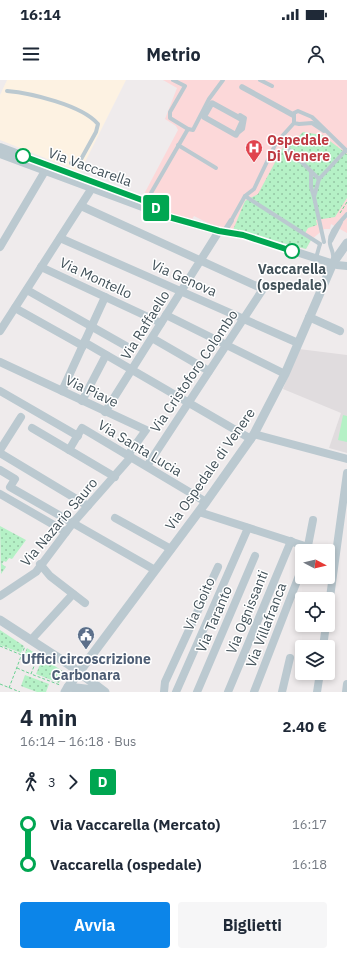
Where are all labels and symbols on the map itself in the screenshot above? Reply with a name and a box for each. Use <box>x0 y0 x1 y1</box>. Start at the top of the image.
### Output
place label: Ospedale Di Venere <box>267 131 330 165</box>
hospital icon: Ospedale Di Venere <box>244 138 264 163</box>
street label: Via Vaccarella <box>46 144 135 191</box>
unlabelled marker <box>15 148 31 164</box>
line badge: D <box>143 195 169 221</box>
marker: Vaccarella (ospedale) <box>284 243 300 259</box>
street label: Via Montello <box>57 253 135 303</box>
street label: Via Genova <box>148 256 220 301</box>
place label: Vaccarella (ospedale) <box>257 260 327 294</box>
street label: Via Raffaello <box>117 287 174 363</box>
street label: Via Cristoforo Colombo <box>146 306 242 436</box>
street label: Via Piave <box>63 371 122 411</box>
street label: Via Ospedale di Venere <box>161 404 259 533</box>
street label: Via Santa Lucia <box>95 416 186 480</box>
street label: Via Nazario Sauro <box>17 474 101 570</box>
north arrow <box>295 544 335 584</box>
street label: Via Ognissanti <box>222 567 272 657</box>
street label: Via Goito <box>179 574 219 634</box>
street label: Via Villafranca <box>242 580 291 670</box>
street label: Via Taranto <box>192 583 236 655</box>
public building icon: Uffici circoscrizione Carbonara <box>76 625 96 650</box>
place label: Uffici circoscrizione Carbonara <box>21 650 151 684</box>

